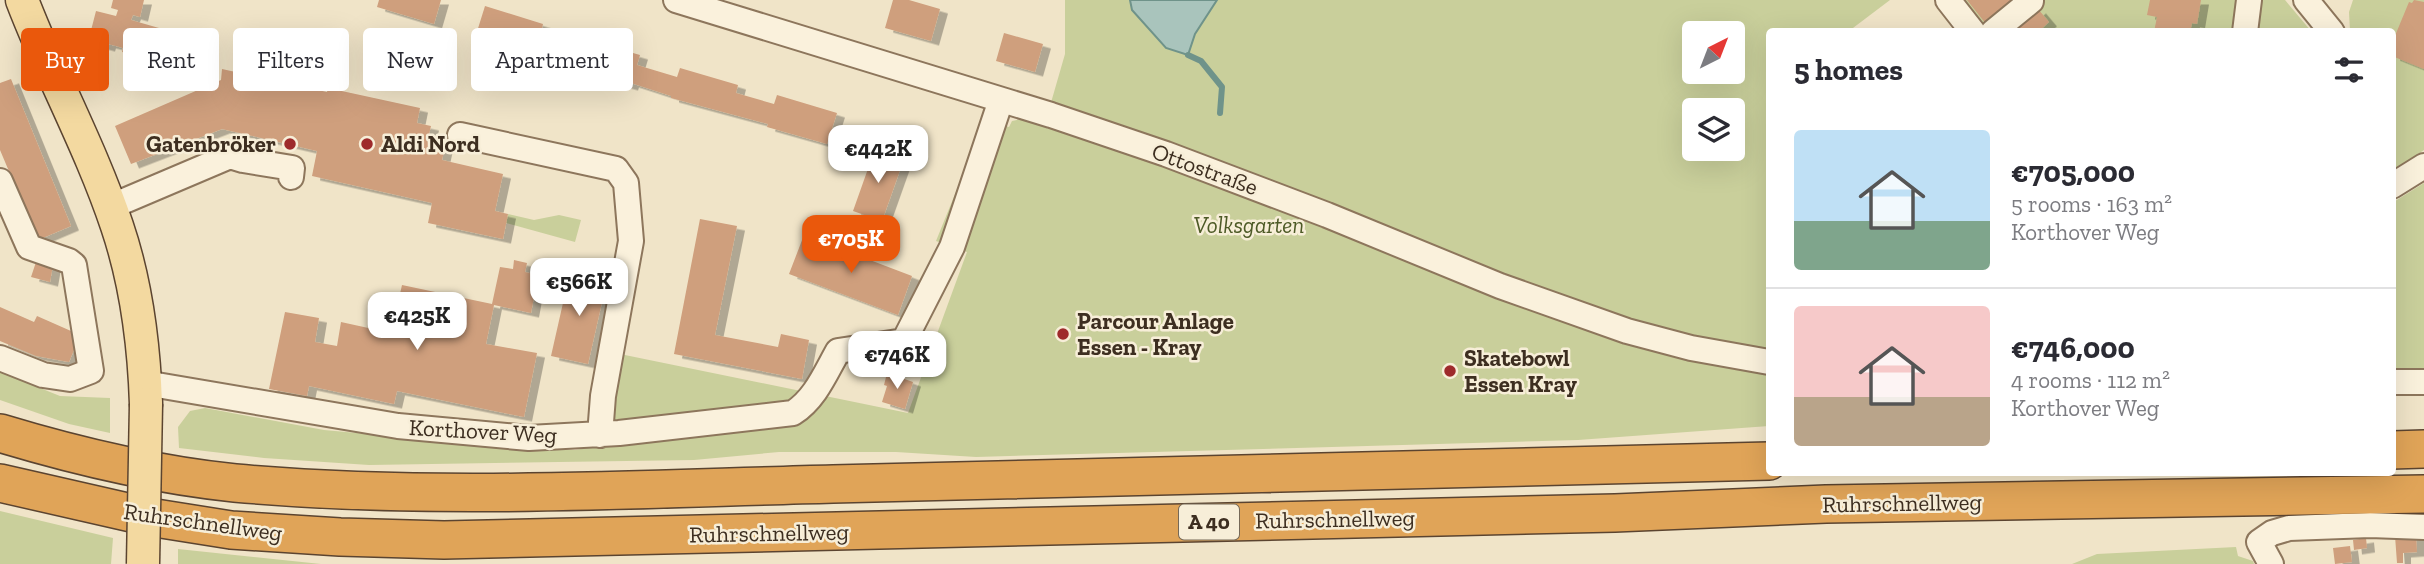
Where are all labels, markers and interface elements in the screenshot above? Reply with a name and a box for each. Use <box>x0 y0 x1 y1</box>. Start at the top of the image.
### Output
north arrow <box>1682 21 1745 84</box>
map controls <box>1682 21 1745 161</box>
chip: Buy <box>21 28 109 91</box>
chip: Rent <box>123 28 219 91</box>
chip: Filters <box>233 28 349 91</box>
chip: New <box>363 28 457 91</box>
chip: Apartment <box>471 28 633 91</box>
icon: filters <box>2330 51 2368 89</box>
text: 5 homes <box>1794 52 1903 88</box>
button: layers <box>1682 98 1745 161</box>
pin: €442K <box>829 125 927 185</box>
place label: Gatenbröker <box>146 130 276 158</box>
place label: Aldi Nord <box>381 130 480 158</box>
text: €442K <box>844 134 912 162</box>
marker: Gatenbröker <box>282 136 298 152</box>
marker: Aldi Nord <box>359 136 375 152</box>
street label: Ottostraße <box>1148 137 1262 201</box>
text: €705,000 <box>2011 154 2135 190</box>
icon: home <box>1850 158 1934 242</box>
text: 5 rooms · 163 m² <box>2011 190 2172 218</box>
park label: Volksgarten <box>1194 211 1304 239</box>
pin: €705K <box>802 216 900 275</box>
text: Korthover Weg <box>2011 218 2159 246</box>
text: €705K <box>818 224 884 252</box>
pin: €566K <box>530 258 628 318</box>
text: €566K <box>546 267 612 295</box>
pin: €425K <box>368 292 466 352</box>
text: €425K <box>384 301 450 329</box>
place label: Parcour Anlage Essen - Kray <box>1077 307 1234 361</box>
marker: Parcour Anlage Essen - Kray <box>1055 326 1071 342</box>
text: €746,000 <box>2011 330 2135 366</box>
pin: €746K <box>848 332 946 391</box>
icon: home <box>1850 334 1934 418</box>
text: €746K <box>864 340 930 368</box>
place label: Skatebowl Essen Kray <box>1464 344 1578 398</box>
marker: Skatebowl Essen Kray <box>1442 363 1458 379</box>
text: 4 rooms · 112 m² <box>2011 366 2170 394</box>
text: Korthover Weg <box>2011 394 2159 422</box>
street label: Korthover Weg <box>408 413 558 449</box>
street label: Ruhrschnellweg <box>1822 488 1983 518</box>
street label: Ruhrschnellweg <box>122 497 285 547</box>
road number: A 40 <box>1179 504 1239 540</box>
street label: Ruhrschnellweg <box>1255 504 1416 534</box>
street label: Ruhrschnellweg <box>689 518 850 548</box>

